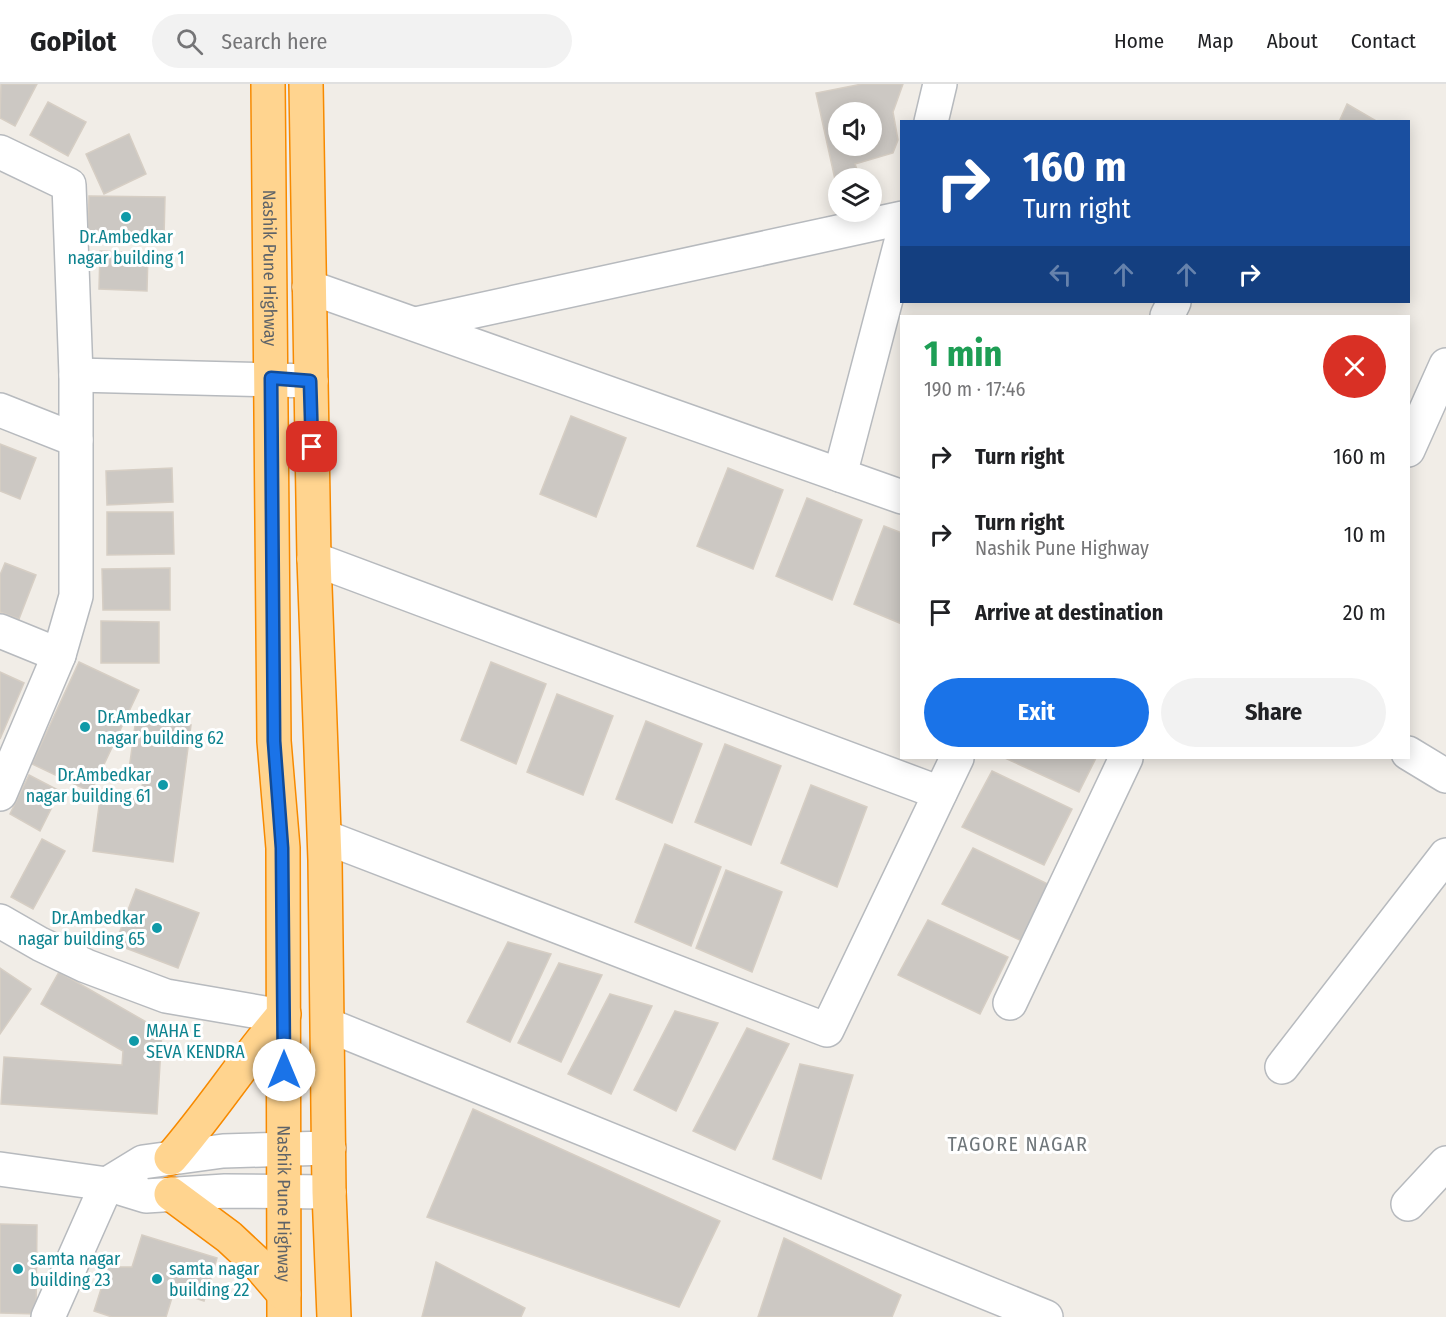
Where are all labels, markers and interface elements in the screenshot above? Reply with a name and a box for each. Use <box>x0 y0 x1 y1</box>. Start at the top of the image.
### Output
search box <box>152 14 572 68</box>
text: GoPilot <box>30 25 116 58</box>
icon: search <box>173 25 206 58</box>
text: Search here <box>221 28 327 55</box>
text: Home <box>1114 28 1164 54</box>
text: Map <box>1197 28 1234 54</box>
text: About <box>1267 28 1318 54</box>
text: Contact <box>1351 28 1416 54</box>
map controls <box>828 102 882 222</box>
button: sound <box>828 102 882 156</box>
text: 160 m <box>1023 142 1126 192</box>
icon: right <box>924 144 1002 222</box>
button: layers <box>828 168 882 222</box>
street label: Nashik Pune Highway <box>258 190 281 346</box>
text: Turn right <box>1023 193 1131 225</box>
marker: Dr.Ambedkar nagar building 1 <box>119 210 133 224</box>
place label: Dr.Ambedkar nagar building 1 <box>67 226 185 269</box>
icon: left <box>1044 258 1077 291</box>
icon: ahead <box>1107 258 1140 291</box>
icon: ahead <box>1170 258 1203 291</box>
icon: right <box>1233 258 1266 291</box>
text: 1 min <box>924 332 1002 376</box>
button: close <box>1323 335 1386 398</box>
text: 190 m · 17:46 <box>924 377 1025 401</box>
pin <box>286 421 337 472</box>
icon: arrive <box>295 430 328 463</box>
icon: right <box>924 440 957 473</box>
text: Turn right <box>975 443 1064 470</box>
text: 160 m <box>1333 443 1386 470</box>
text: Turn right <box>975 509 1064 536</box>
icon: right <box>924 518 957 551</box>
text: 10 m <box>1344 521 1386 548</box>
text: Nashik Pune Highway <box>975 536 1149 560</box>
icon: arrive <box>924 596 957 629</box>
text: Arrive at destination <box>975 599 1163 626</box>
text: 20 m <box>1343 599 1386 626</box>
button: Exit <box>924 678 1149 747</box>
button: Share <box>1161 678 1386 747</box>
place label: Dr.Ambedkar nagar building 62 <box>97 706 224 749</box>
marker: Dr.Ambedkar nagar building 62 <box>78 720 92 734</box>
place label: Dr.Ambedkar nagar building 61 <box>26 764 152 807</box>
marker: Dr.Ambedkar nagar building 61 <box>156 778 170 792</box>
place label: Dr.Ambedkar nagar building 65 <box>18 907 146 950</box>
marker: Dr.Ambedkar nagar building 65 <box>150 921 164 935</box>
place label: MAHA E SEVA KENDRA <box>146 1020 245 1063</box>
marker: MAHA E SEVA KENDRA <box>127 1034 141 1048</box>
position arrow <box>252 1038 316 1102</box>
street label: Nashik Pune Highway <box>273 1125 295 1282</box>
district label: TAGORE NAGAR <box>948 1132 1088 1156</box>
place label: samta nagar building 23 <box>30 1248 121 1291</box>
place label: samta nagar building 22 <box>169 1258 260 1301</box>
marker: samta nagar building 23 <box>11 1262 25 1276</box>
marker: samta nagar building 22 <box>150 1272 164 1286</box>

